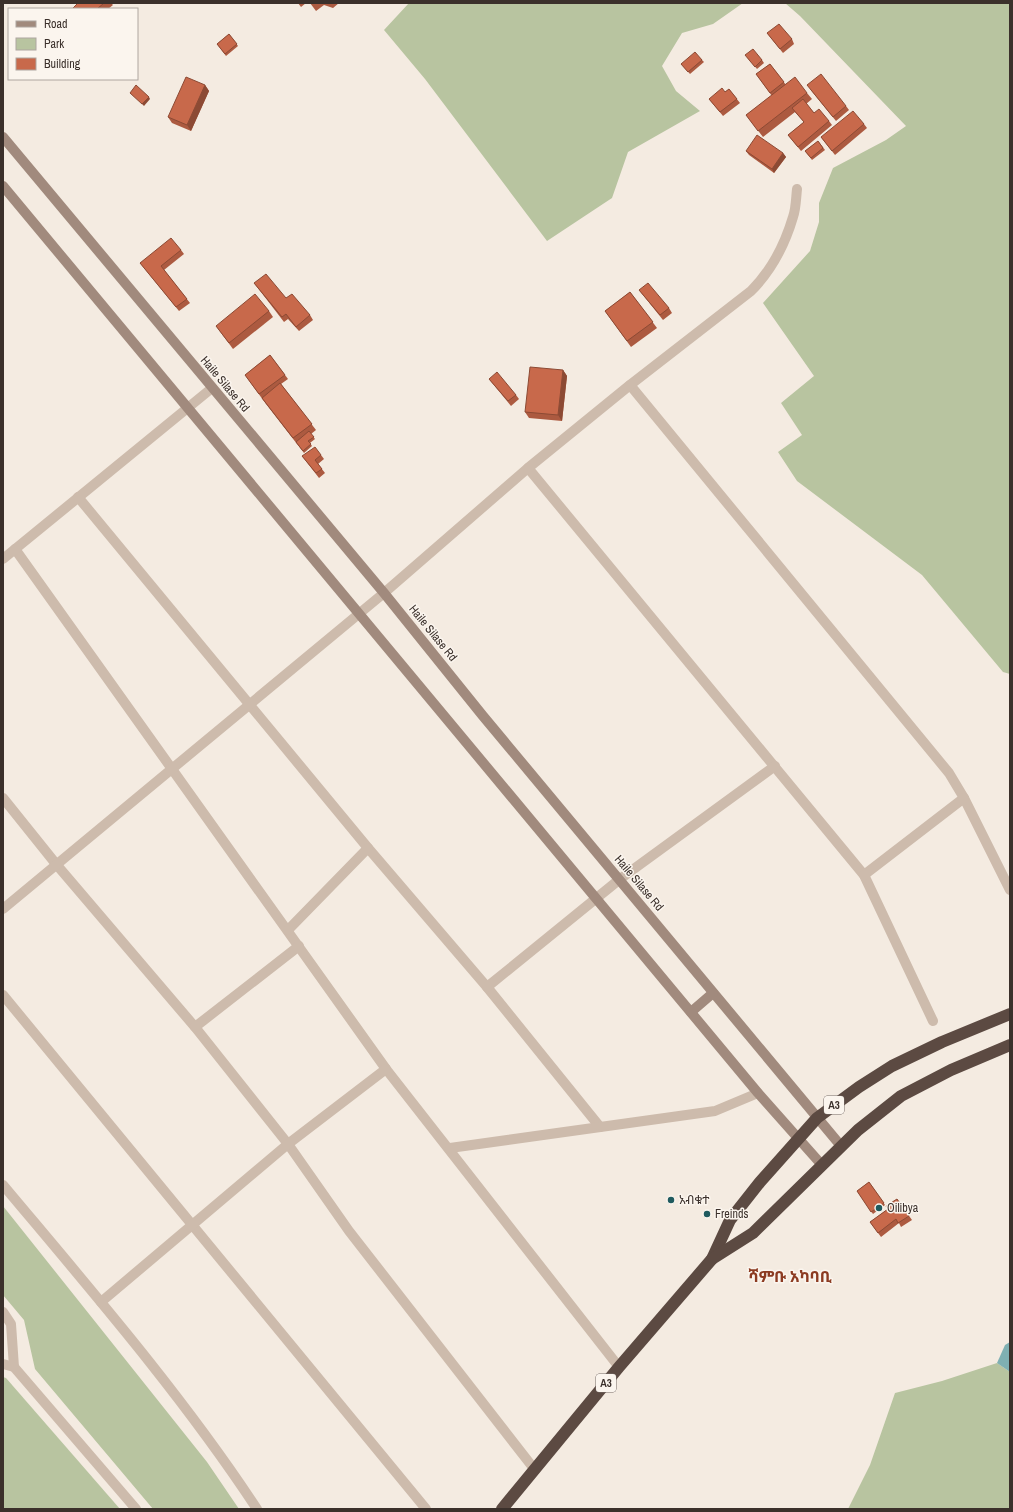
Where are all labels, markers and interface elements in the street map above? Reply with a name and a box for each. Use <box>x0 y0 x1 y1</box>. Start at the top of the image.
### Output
legend <box>8 8 138 80</box>
text: Road <box>44 16 68 32</box>
text: Park <box>44 36 64 52</box>
text: Building <box>44 56 81 72</box>
street label: Haile Silase Rd <box>197 353 253 415</box>
street label: Haile Silase Rd <box>405 601 461 665</box>
street label: Haile Silase Rd <box>611 852 667 914</box>
road number: A3 <box>824 1096 844 1114</box>
place label: አብቁተ <box>679 1192 710 1208</box>
marker: አብቁተ <box>666 1195 676 1205</box>
place label: Oilibya <box>887 1200 919 1216</box>
marker: Oilibya <box>874 1203 884 1213</box>
place label: Freinds <box>715 1206 748 1222</box>
marker: Freinds <box>702 1209 712 1219</box>
district label: ሻምቡ አካባቢ <box>748 1265 832 1287</box>
road number: A3 <box>596 1374 616 1392</box>

